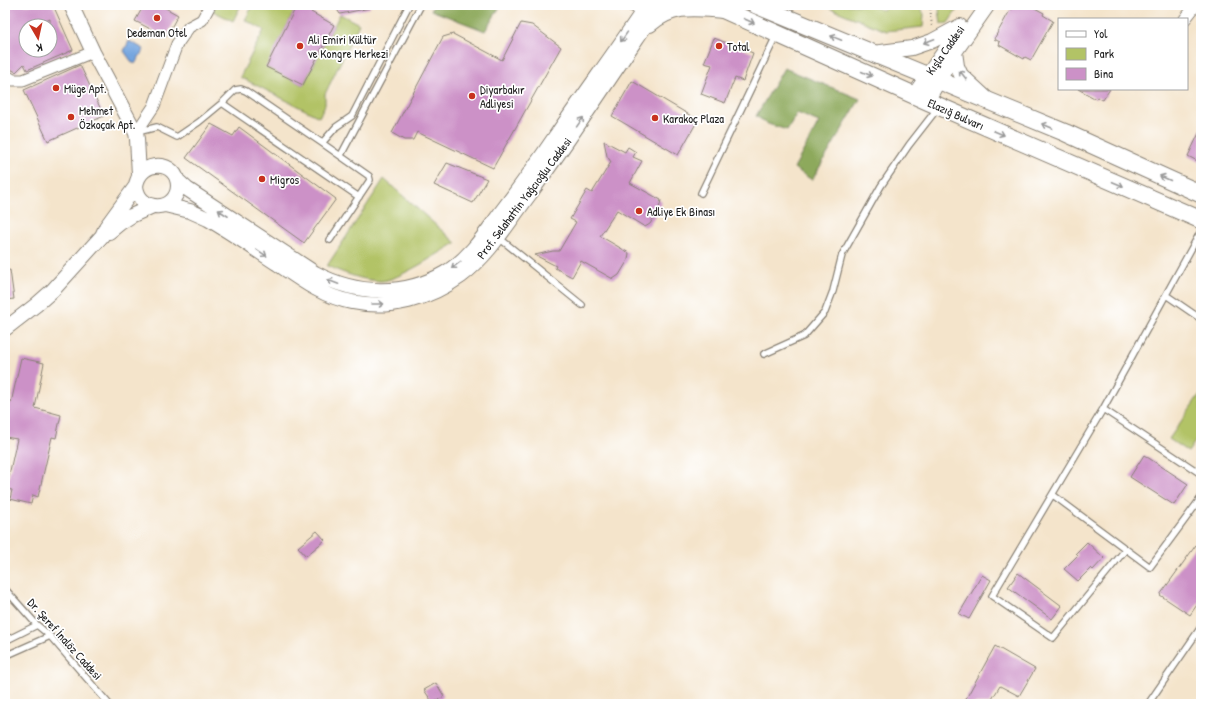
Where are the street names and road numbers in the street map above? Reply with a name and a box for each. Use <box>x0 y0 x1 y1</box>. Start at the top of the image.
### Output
street label: Kışla Caddesi <box>922 22 968 78</box>
street label: Elazığ Bulvarı <box>925 94 987 134</box>
street label: Prof. Selahattin Yağcıoğlu Caddesi <box>473 134 575 262</box>
street label: Dr. Şeref İnalöz Caddesi <box>24 595 106 683</box>

